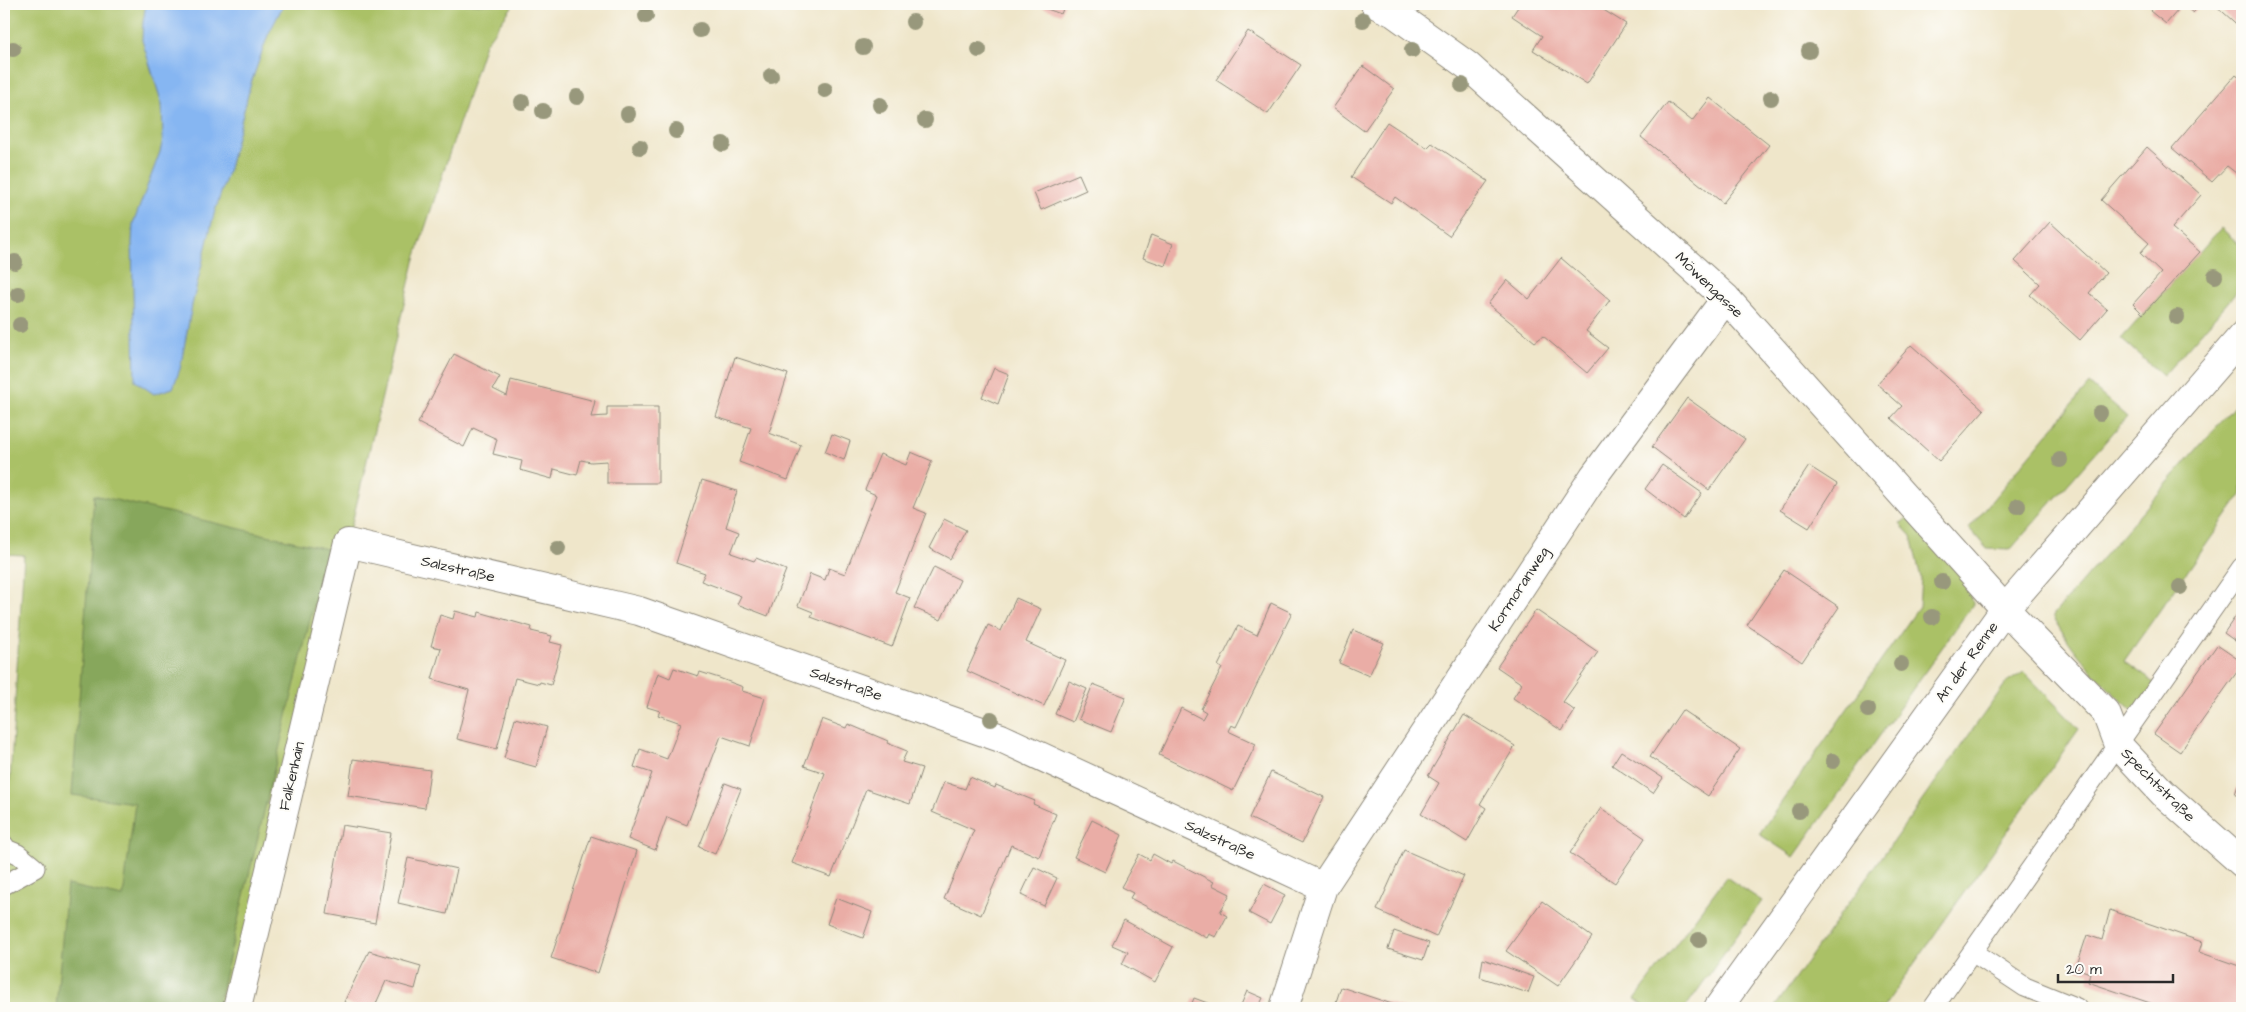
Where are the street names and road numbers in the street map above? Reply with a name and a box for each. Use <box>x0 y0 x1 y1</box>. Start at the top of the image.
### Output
street label: Möwengasse <box>1670 247 1748 324</box>
street label: Kormoranweg <box>1484 542 1555 636</box>
street label: Salzstraße <box>419 550 497 588</box>
street label: An der Renne <box>1931 617 2003 707</box>
street label: Salzstraße <box>807 662 885 706</box>
street label: Falkenhain <box>274 739 310 812</box>
street label: Spechtstraße <box>2116 743 2200 827</box>
street label: Salzstraße <box>1181 815 1259 865</box>

